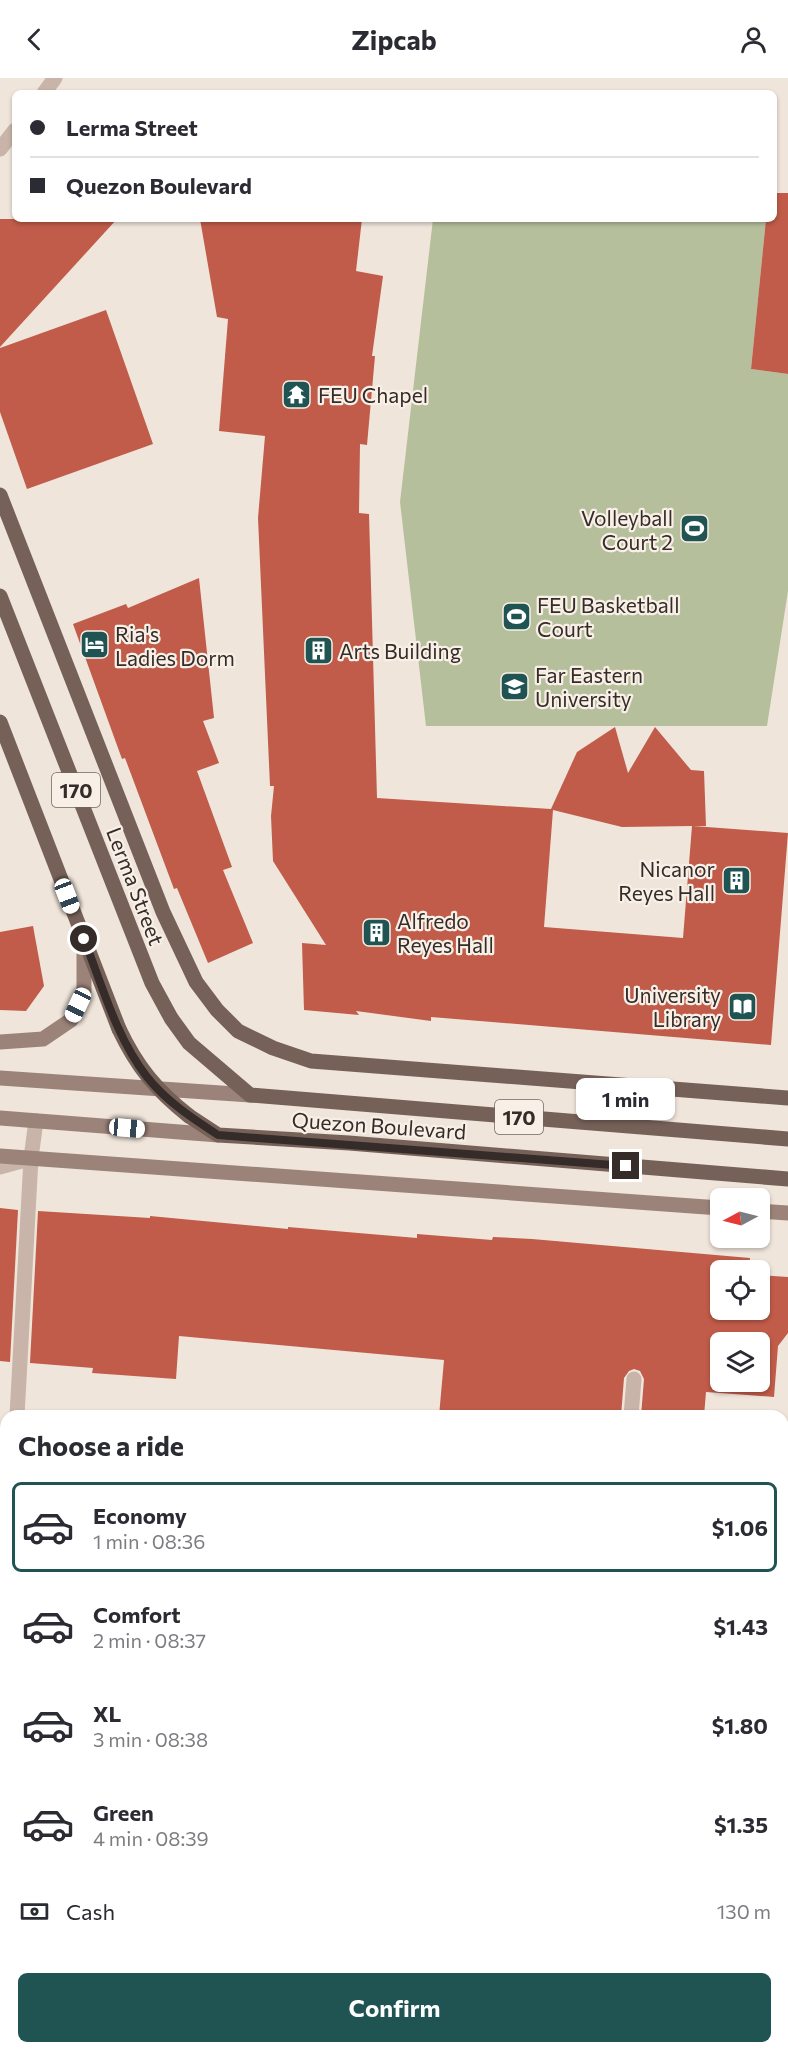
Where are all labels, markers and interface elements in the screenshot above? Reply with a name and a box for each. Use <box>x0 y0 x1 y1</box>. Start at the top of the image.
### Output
icon: back <box>18 23 51 56</box>
text: Zipcab <box>351 23 437 56</box>
icon: person <box>737 23 770 56</box>
text: Lerma Street <box>66 114 198 141</box>
text: Quezon Boulevard <box>66 172 252 199</box>
temple icon: FEU Chapel <box>281 378 313 410</box>
place label: FEU Chapel <box>318 382 428 407</box>
place label: Volleyball Court 2 <box>581 505 673 554</box>
sports icon: Volleyball Court 2 <box>678 513 710 545</box>
place label: FEU Basketball Court <box>537 592 679 641</box>
sports icon: FEU Basketball Court <box>500 600 532 632</box>
place label: Ria's Ladies Dorm <box>115 621 235 670</box>
hotel icon: Ria's Ladies Dorm <box>78 629 110 661</box>
building icon: Arts Building <box>302 634 334 666</box>
place label: Arts Building <box>339 638 461 663</box>
place label: Far Eastern University <box>535 662 643 711</box>
school or university icon: Far Eastern University <box>498 670 530 702</box>
road number: 170 <box>52 773 100 807</box>
street label: Lerma Street <box>102 824 170 948</box>
place label: Nicanor Reyes Hall <box>618 856 715 905</box>
building icon: Nicanor Reyes Hall <box>720 864 752 896</box>
car <box>52 876 82 916</box>
place label: Alfredo Reyes Hall <box>397 908 494 957</box>
building icon: Alfredo Reyes Hall <box>360 916 392 948</box>
route start <box>70 925 97 952</box>
place label: University Library <box>624 982 721 1031</box>
car <box>62 985 94 1025</box>
library icon: University Library <box>726 990 758 1022</box>
callout: 1 min <box>576 1079 676 1121</box>
text: 1 min <box>602 1087 649 1111</box>
road number: 170 <box>495 1100 543 1134</box>
street label: Quezon Boulevard <box>291 1106 467 1144</box>
car <box>108 1117 146 1139</box>
route end <box>612 1152 639 1179</box>
north arrow <box>710 1188 770 1248</box>
map controls <box>710 1188 770 1392</box>
button: locate <box>710 1260 770 1320</box>
button: layers <box>710 1332 770 1392</box>
text: Choose a ride <box>18 1429 184 1462</box>
icon: car <box>21 1500 75 1554</box>
text: Economy <box>93 1502 187 1529</box>
text: $1.06 <box>712 1514 768 1541</box>
text: 1 min · 08:36 <box>93 1529 205 1553</box>
icon: car <box>21 1599 75 1653</box>
text: Comfort <box>93 1601 181 1628</box>
text: $1.43 <box>713 1613 768 1640</box>
text: 2 min · 08:37 <box>93 1628 206 1652</box>
icon: car <box>21 1698 75 1752</box>
text: XL <box>93 1700 121 1727</box>
text: $1.80 <box>712 1712 768 1739</box>
text: 3 min · 08:38 <box>93 1727 208 1751</box>
icon: car <box>21 1797 75 1851</box>
text: Green <box>93 1799 154 1826</box>
text: $1.35 <box>714 1811 768 1838</box>
text: 4 min · 08:39 <box>93 1826 209 1850</box>
icon: cash <box>18 1895 51 1928</box>
text: Cash <box>66 1898 115 1925</box>
text: 130 m <box>717 1899 771 1923</box>
button: Confirm <box>18 1973 771 2042</box>

